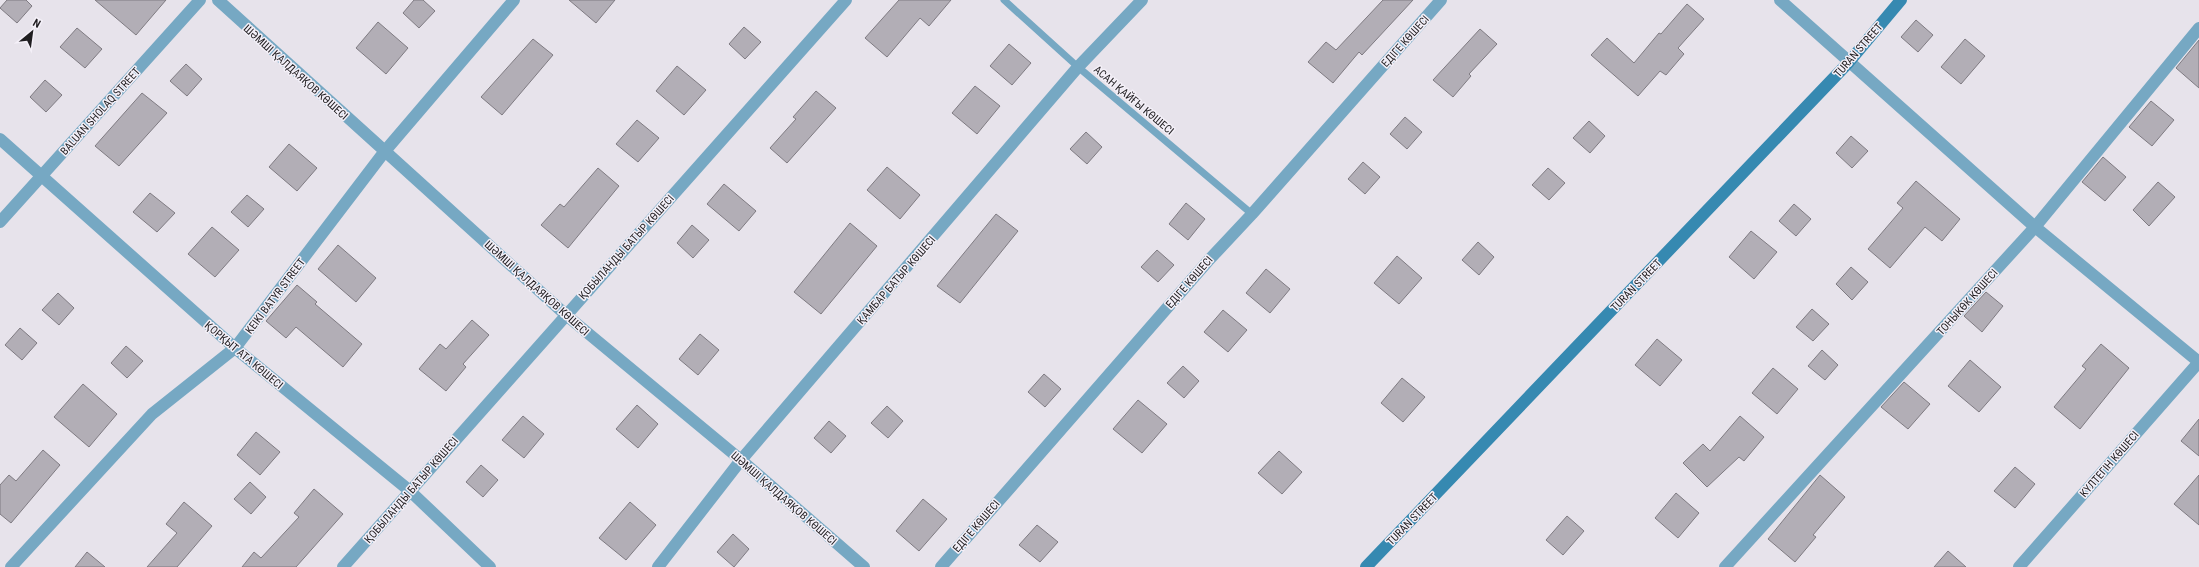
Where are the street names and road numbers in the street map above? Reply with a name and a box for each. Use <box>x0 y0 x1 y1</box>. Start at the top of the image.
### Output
street label: ЕДІГЕ КӨШЕСІ <box>1379 13 1432 70</box>
street label: TURAN STREET <box>1831 20 1886 80</box>
street label: ШӘМШІ ҚАЛДАЯҚОВ КӨШЕСІ <box>241 22 350 123</box>
street label: АСАН ҚАЙҒЫ КӨШЕСІ <box>1091 63 1176 138</box>
street label: BALUAN SHOLAQ STREET <box>58 65 143 158</box>
street label: ҚОБЫЛАНДЫ БАТЫР КӨШЕСІ <box>576 192 677 302</box>
street label: ҚАМБАР БАТЫР КӨШЕСІ <box>854 234 938 327</box>
street label: ШӘМШІ ҚАЛДАЯҚОВ КӨШЕСІ <box>482 238 591 339</box>
street label: ЕДІГЕ КӨШЕСІ <box>1163 254 1216 311</box>
street label: KEIKI BATYR STREET <box>243 256 308 337</box>
street label: TURAN STREET <box>1608 256 1665 314</box>
street label: ТОНЫКӨК КӨШЕСІ <box>1934 267 2000 338</box>
street label: ҚОРҚЫТ АТА КӨШЕСІ <box>202 319 285 392</box>
street label: КҮЛТЕГІН КӨШЕСІ <box>2077 429 2142 500</box>
street label: ҚОБЫЛАНДЫ БАТЫР КӨШЕСІ <box>362 435 461 546</box>
street label: ШӘМШІ ҚАЛДАЯҚОВ КӨШЕСІ <box>728 449 839 548</box>
street label: TURAN STREET <box>1384 490 1441 548</box>
street label: ЕДІГЕ КӨШЕСІ <box>950 498 1003 555</box>

